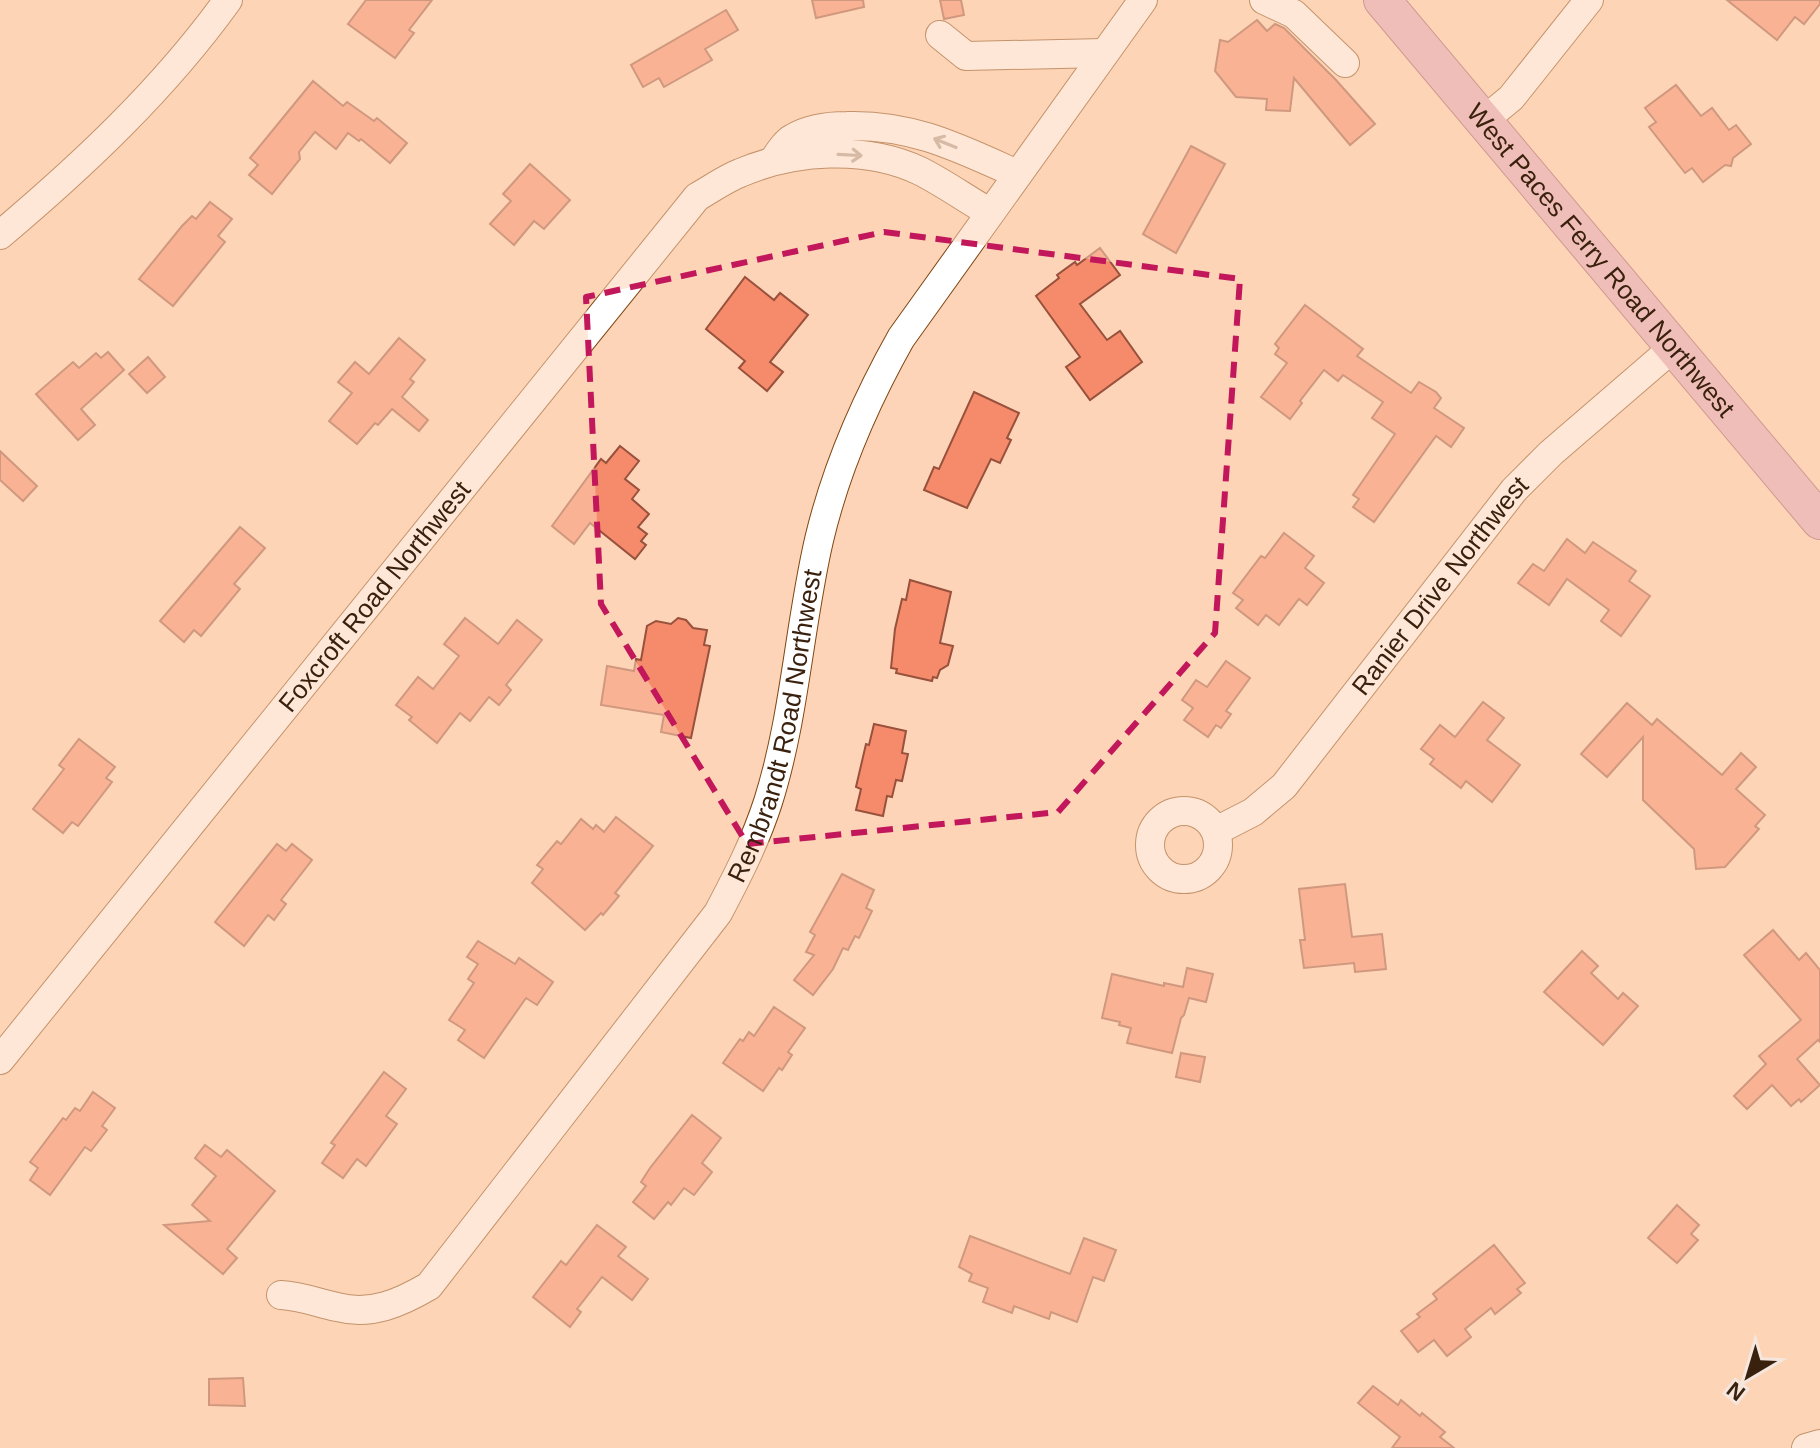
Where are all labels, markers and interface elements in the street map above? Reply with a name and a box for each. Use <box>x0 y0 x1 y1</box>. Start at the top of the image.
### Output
street label: West Paces Ferry Road Northwest <box>1461 98 1741 424</box>
one-way arrow <box>933 134 958 149</box>
one-way arrow <box>836 148 863 163</box>
street label: Ranier Drive Northwest <box>1345 469 1535 701</box>
street label: Foxcroft Road Northwest <box>272 474 477 718</box>
street label: Rembrandt Road Northwest <box>721 566 828 887</box>
north arrow <box>1708 1336 1788 1416</box>
text: N <box>1722 1377 1750 1406</box>

